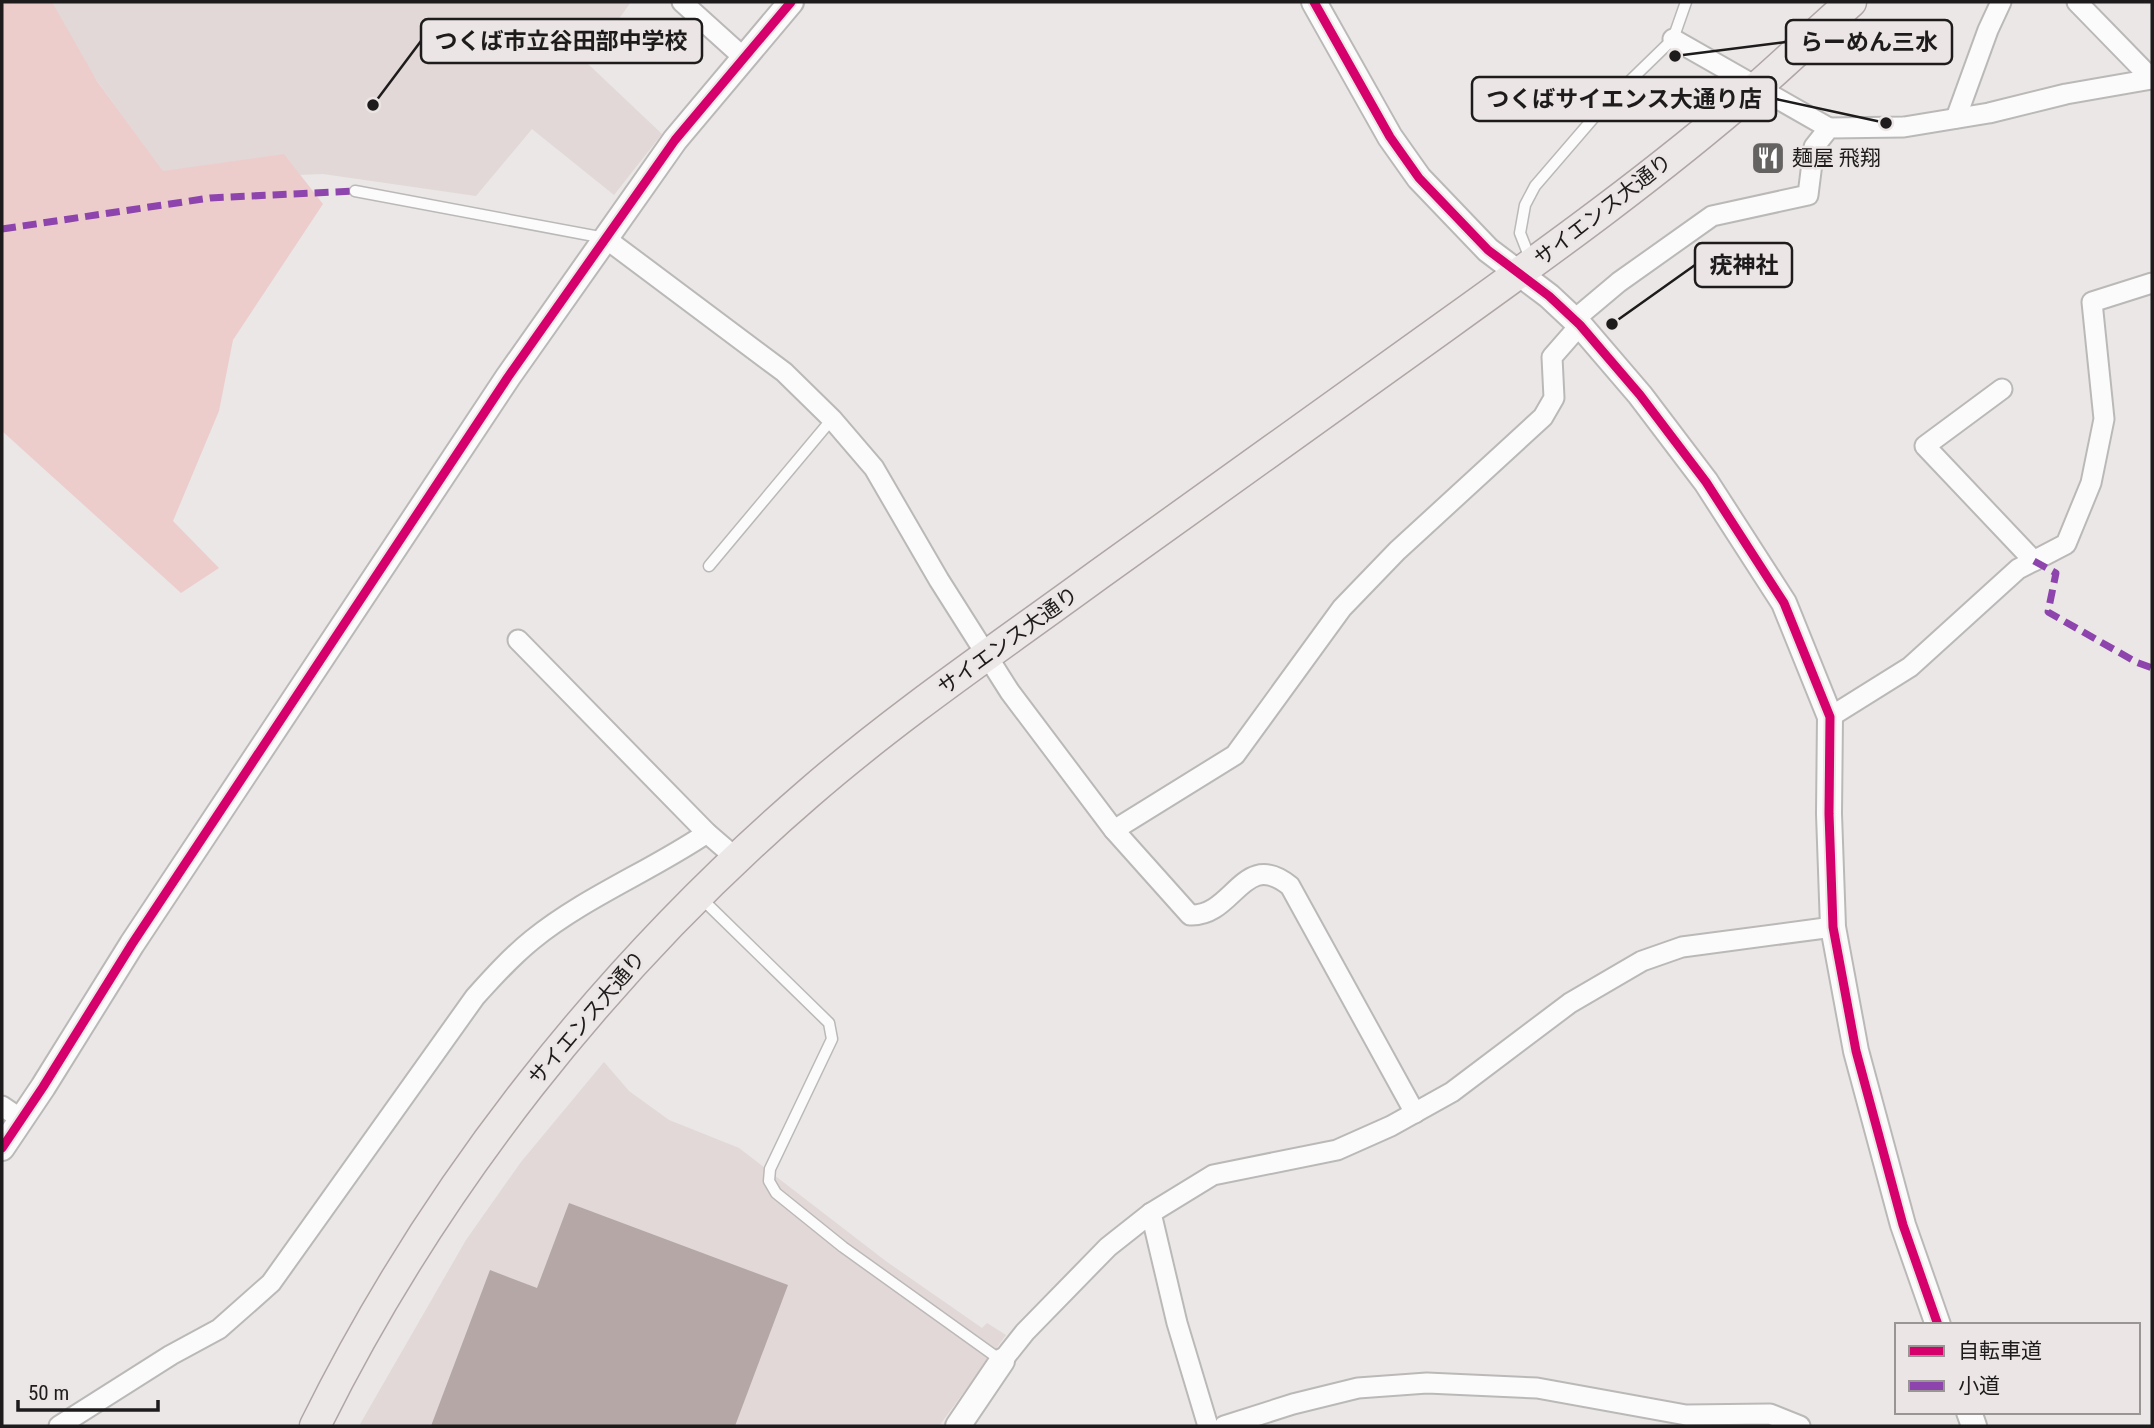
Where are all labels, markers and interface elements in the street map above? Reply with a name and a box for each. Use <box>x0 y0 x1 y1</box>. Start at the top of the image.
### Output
callout: つくば市立谷田部中学校 <box>421 19 702 63</box>
callout: らーめん三水 <box>1786 20 1952 64</box>
text: つくば市立谷田部中学校 <box>435 28 688 55</box>
text: らーめん三水 <box>1800 29 1938 56</box>
callout: つくばサイエンス大通り店 <box>1472 77 1776 121</box>
text: つくばサイエンス大通り店 <box>1486 86 1762 113</box>
restaurant icon: 麺屋 飛翔 <box>1749 139 1787 177</box>
place label: 麺屋 飛翔 <box>1792 146 1881 170</box>
street label: サイエンス大通り <box>1530 149 1676 271</box>
callout: 疣神社 <box>1695 243 1792 287</box>
text: 疣神社 <box>1710 252 1779 279</box>
street label: サイエンス大通り <box>933 582 1083 700</box>
street label: サイエンス大通り <box>524 946 650 1090</box>
legend <box>1895 1323 2140 1414</box>
text: 自転車道 <box>1958 1339 2042 1363</box>
scale bar <box>18 1368 158 1412</box>
text: 小道 <box>1958 1374 2000 1398</box>
text: 50 m <box>28 1381 69 1405</box>

